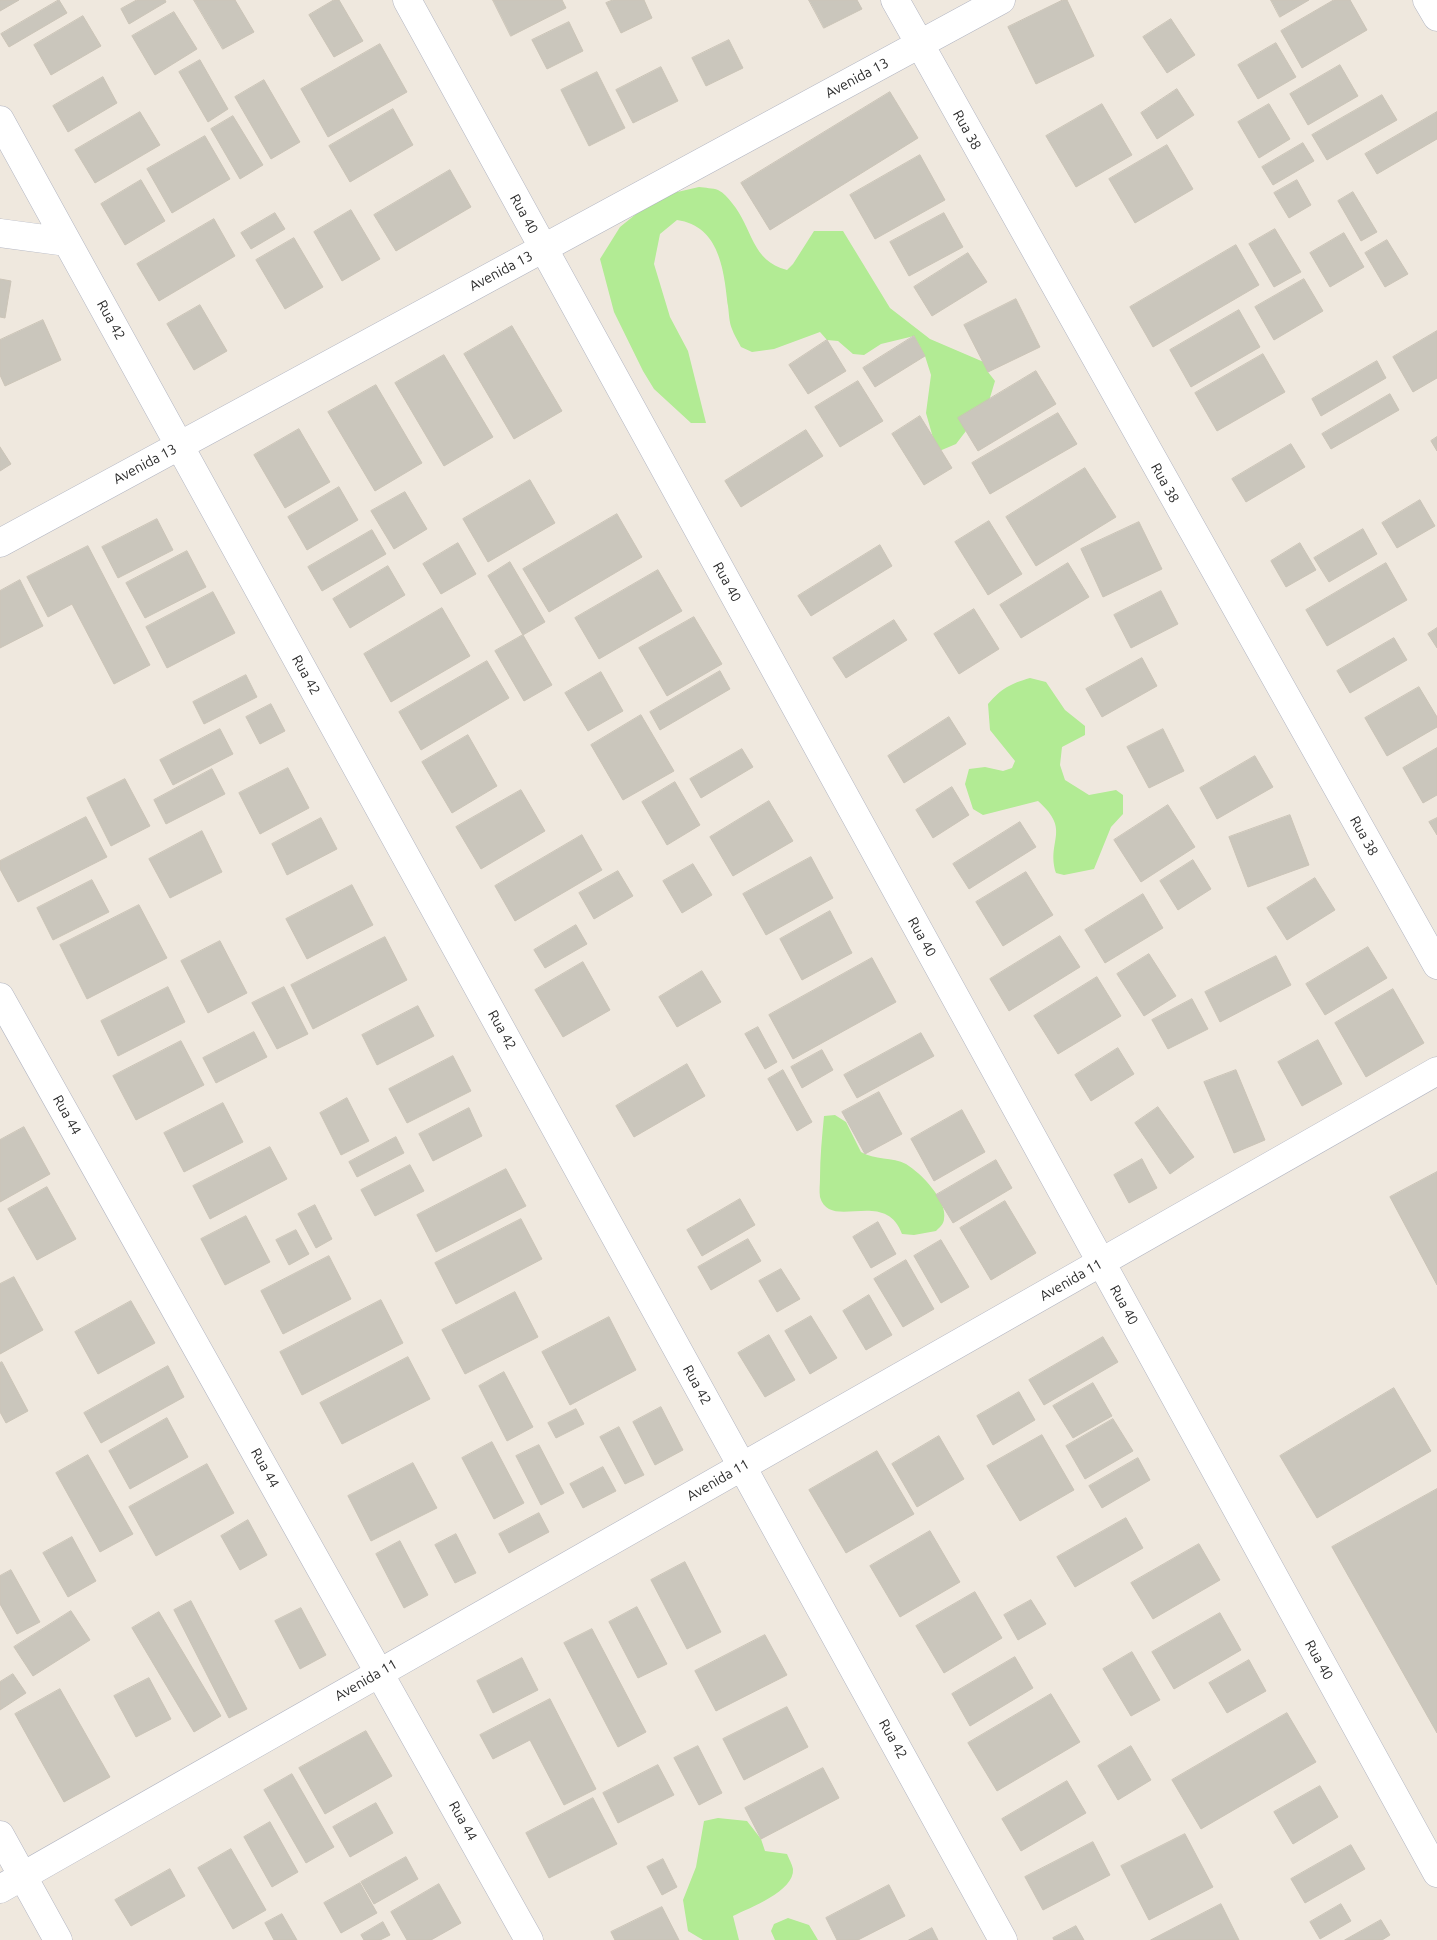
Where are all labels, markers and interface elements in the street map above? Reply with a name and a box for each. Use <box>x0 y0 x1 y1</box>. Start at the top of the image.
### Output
street label: Avenida 13 <box>822 54 892 102</box>
street label: Rua 38 <box>949 107 985 153</box>
street label: Rua 40 <box>506 191 542 237</box>
street label: Avenida 13 <box>466 247 536 295</box>
street label: Rua 42 <box>93 297 129 343</box>
street label: Avenida 13 <box>110 440 180 488</box>
street label: Rua 38 <box>1147 460 1183 506</box>
street label: Rua 40 <box>709 559 745 605</box>
street label: Rua 42 <box>288 652 324 698</box>
street label: Rua 38 <box>1346 813 1382 859</box>
street label: Rua 40 <box>904 914 940 960</box>
street label: Rua 42 <box>484 1007 520 1053</box>
street label: Rua 44 <box>49 1092 85 1138</box>
street label: Avenida 11 <box>1037 1255 1105 1305</box>
street label: Rua 40 <box>1106 1282 1142 1328</box>
street label: Rua 42 <box>679 1362 715 1408</box>
street label: Rua 44 <box>247 1445 283 1491</box>
street label: Avenida 11 <box>684 1455 752 1505</box>
street label: Rua 40 <box>1301 1637 1337 1683</box>
street label: Avenida 11 <box>332 1655 400 1705</box>
street label: Rua 42 <box>875 1716 911 1762</box>
street label: Rua 44 <box>445 1798 481 1844</box>

